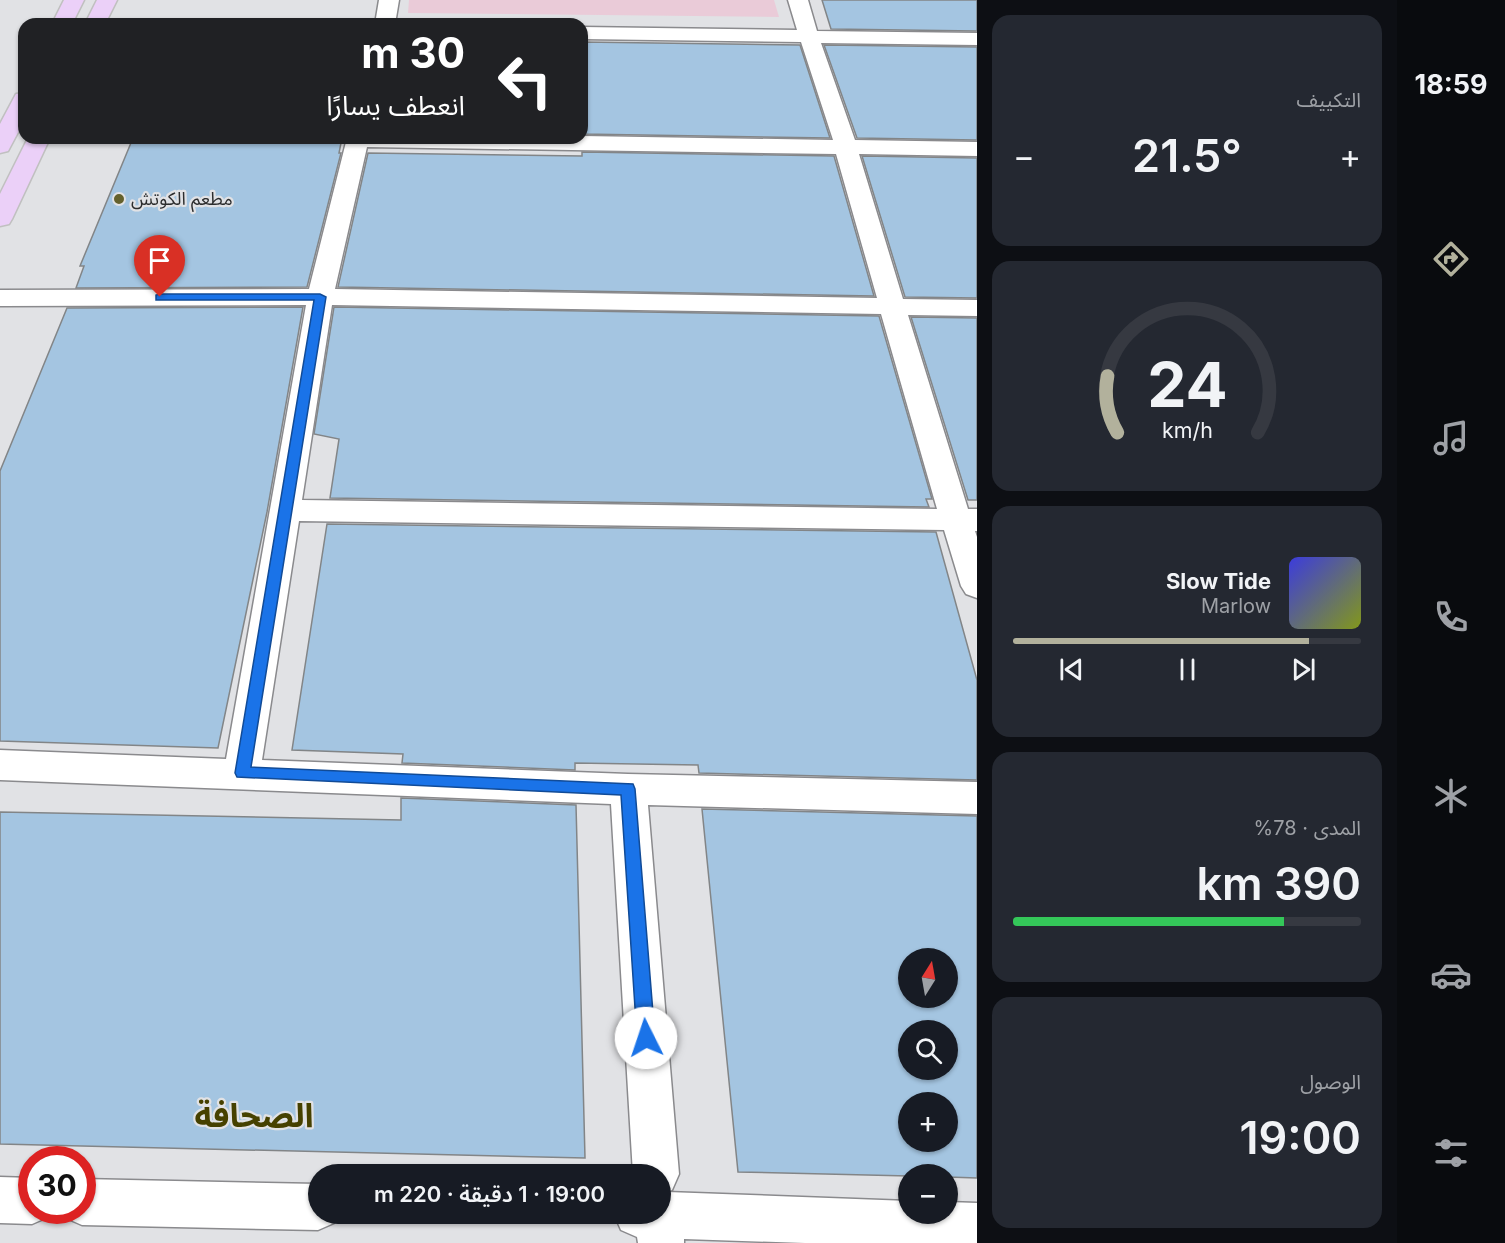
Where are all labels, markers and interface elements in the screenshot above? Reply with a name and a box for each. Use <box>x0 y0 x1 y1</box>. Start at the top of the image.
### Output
text: 30 m <box>361 27 465 78</box>
icon: left <box>486 42 564 120</box>
text: 18:59 <box>1414 68 1488 101</box>
text: التكييف <box>1297 88 1361 112</box>
text: انعطف يسارًا <box>326 89 465 122</box>
text: 21.5° <box>1132 128 1242 183</box>
text: − <box>1013 136 1035 176</box>
text: + <box>1339 136 1361 176</box>
place label: مطعم الكوتش <box>131 188 233 212</box>
marker: مطعم الكوتش <box>112 192 126 206</box>
pin <box>134 235 185 297</box>
icon: directions <box>1430 238 1472 280</box>
icon: arrive <box>143 244 176 277</box>
text: 24 <box>1147 347 1227 422</box>
text: km/h <box>1162 417 1212 443</box>
icon: music <box>1430 417 1472 459</box>
text: Slow Tide <box>1166 568 1271 594</box>
text: Marlow <box>1201 594 1271 618</box>
icon: phone <box>1430 596 1472 638</box>
icon: previous <box>1055 653 1088 686</box>
icon: pause <box>1171 653 1204 686</box>
icon: next <box>1287 653 1320 686</box>
icon: climate <box>1430 775 1472 817</box>
text: المدى · 78% <box>1254 816 1361 840</box>
text: 390 km <box>1196 856 1361 911</box>
north arrow <box>898 948 958 1008</box>
map controls <box>898 948 958 1224</box>
icon: car <box>1430 954 1472 996</box>
position arrow <box>614 1006 678 1070</box>
button: search <box>898 1020 958 1080</box>
text: الوصول <box>1300 1070 1361 1094</box>
button: + <box>898 1092 958 1152</box>
district label: الصحافة <box>194 1095 314 1135</box>
text: 19:00 <box>1239 1110 1361 1165</box>
icon: filters <box>1430 1132 1472 1174</box>
speed limit sign: 30 <box>18 1146 96 1224</box>
button: − <box>898 1164 958 1224</box>
text: 19:00 · 1 دقيقة · 220 m <box>374 1181 605 1207</box>

